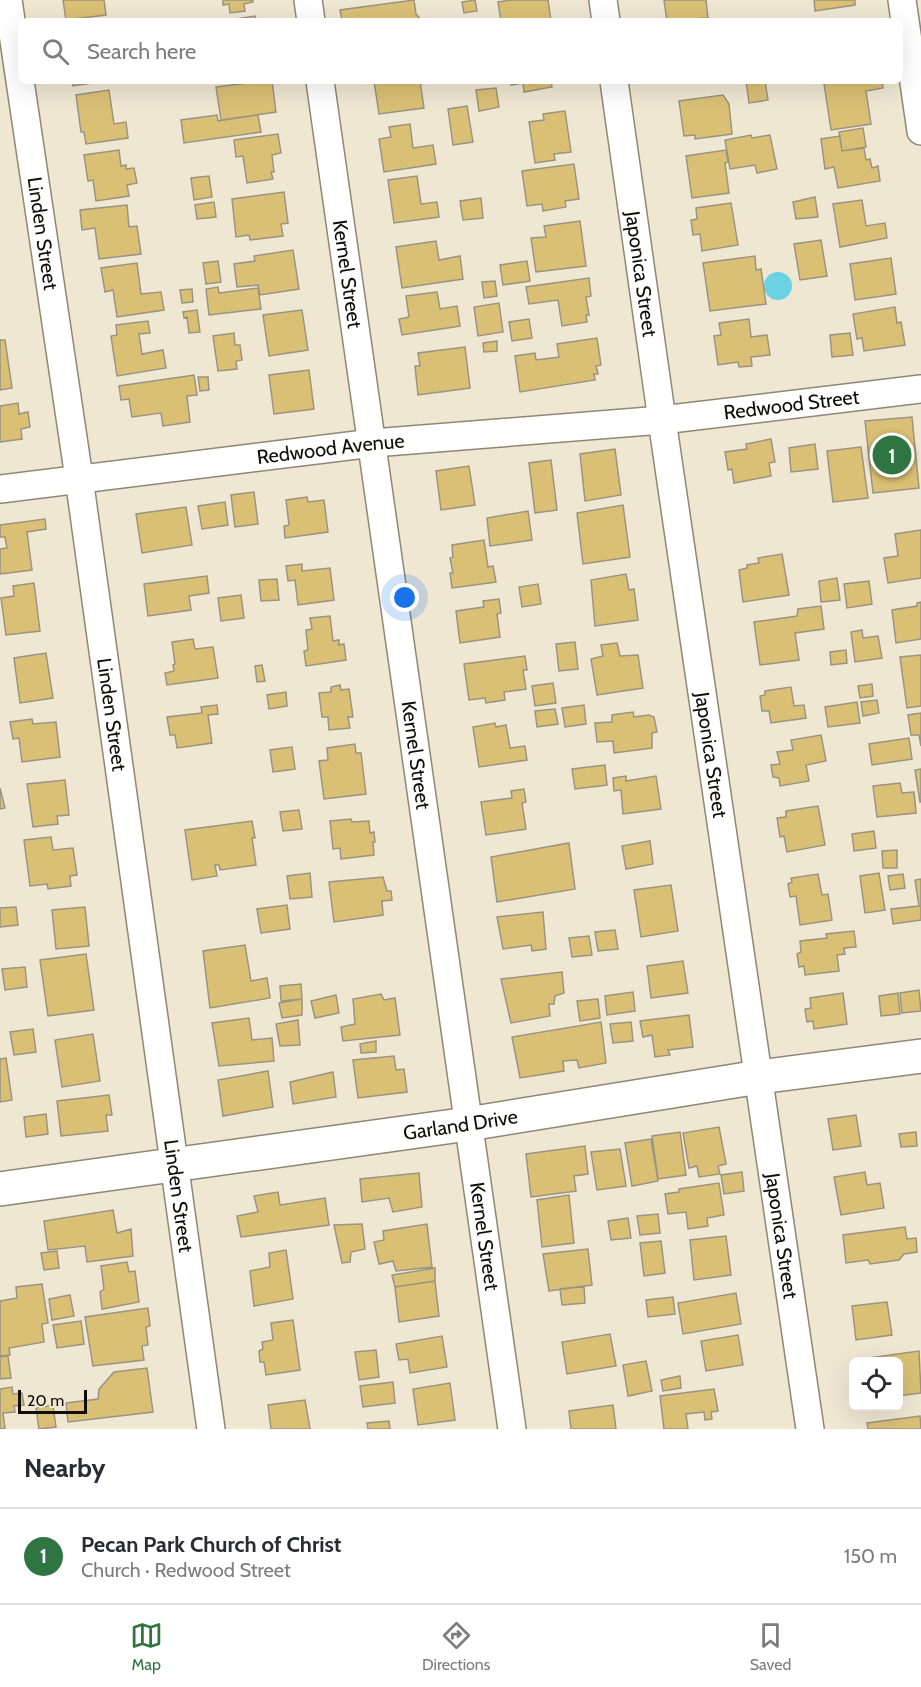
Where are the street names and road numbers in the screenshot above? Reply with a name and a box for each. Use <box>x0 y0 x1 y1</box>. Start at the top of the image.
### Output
street label: Linden Street <box>22 175 63 292</box>
street label: Japonica Street <box>620 209 662 339</box>
street label: Kernel Street <box>328 218 367 330</box>
street label: Redwood Street <box>722 384 861 425</box>
street label: Redwood Avenue <box>255 429 405 469</box>
street label: Linden Street <box>92 656 132 773</box>
street label: Japonica Street <box>690 690 732 820</box>
street label: Kernel Street <box>396 699 436 811</box>
street label: Garland Drive <box>402 1104 519 1145</box>
street label: Linden Street <box>159 1138 198 1254</box>
street label: Japonica Street <box>760 1170 803 1301</box>
street label: Kernel Street <box>465 1181 504 1292</box>

